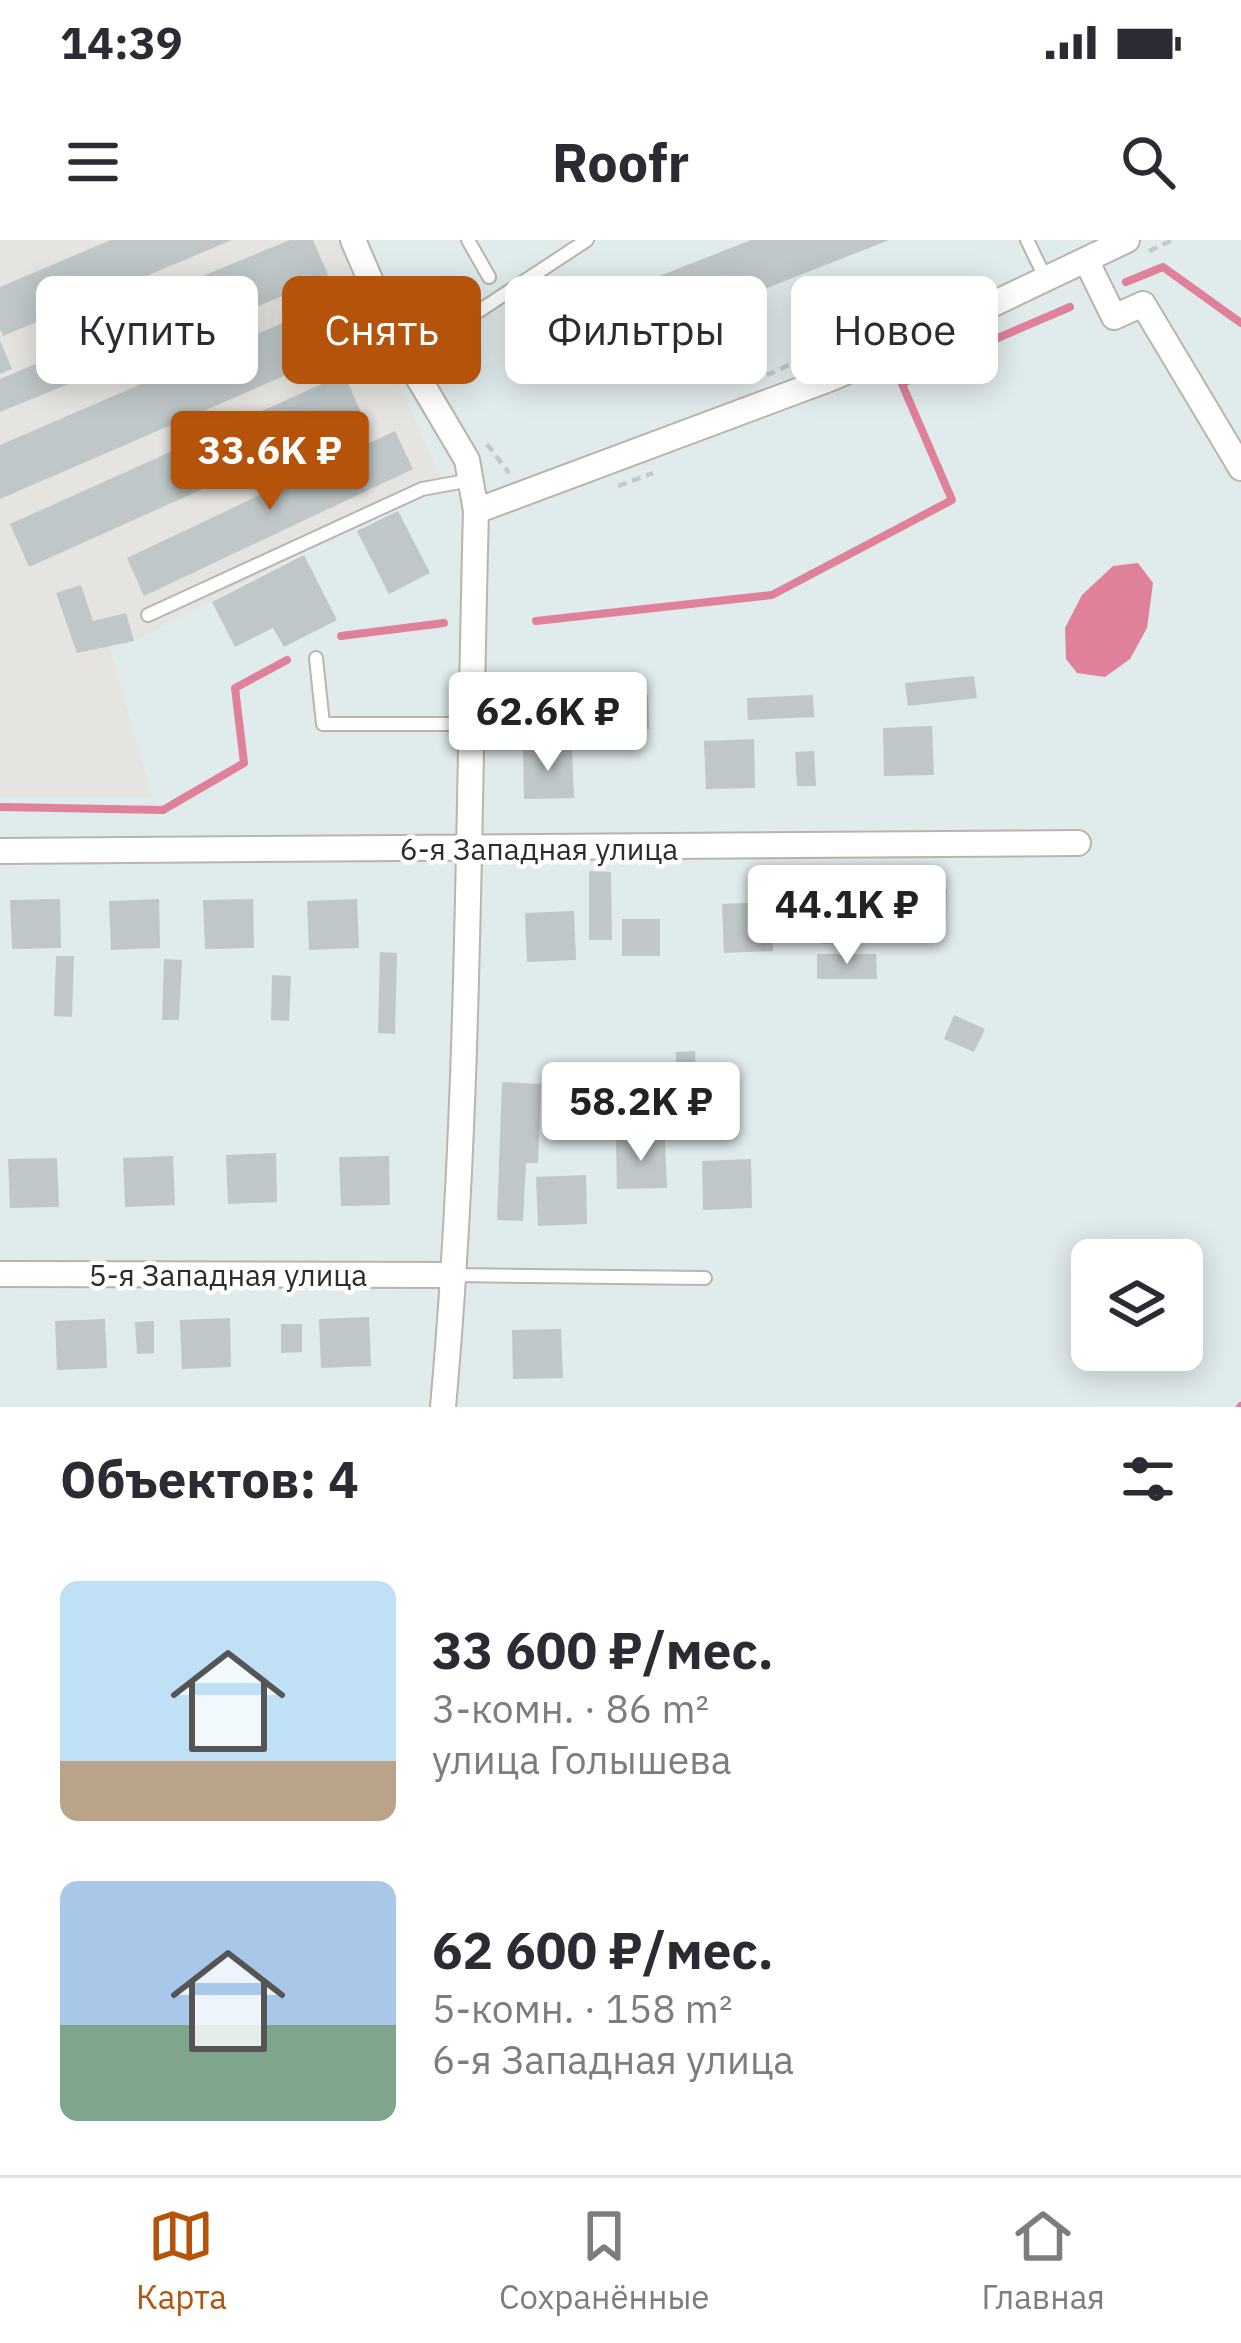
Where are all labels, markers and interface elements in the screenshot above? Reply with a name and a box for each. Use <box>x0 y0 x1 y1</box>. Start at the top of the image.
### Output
text: 14:39 <box>60 13 183 71</box>
text: Roofr <box>552 127 689 197</box>
icon: menu <box>60 129 126 195</box>
icon: search <box>1115 129 1181 195</box>
chip: Купить <box>36 276 258 384</box>
chip: Снять <box>282 276 481 384</box>
chip: Фильтры <box>505 276 767 384</box>
chip: Новое <box>791 276 998 384</box>
pin: 33.6K ₽ <box>159 411 381 513</box>
text: 33.6K ₽ <box>198 424 342 475</box>
pin: 62.6K ₽ <box>437 672 659 774</box>
text: 62.6K ₽ <box>476 685 620 736</box>
street label: 6-я Западная улица <box>400 829 678 868</box>
pin: 44.1K ₽ <box>736 865 958 967</box>
text: 44.1K ₽ <box>775 878 919 929</box>
pin: 58.2K ₽ <box>530 1062 752 1164</box>
text: 58.2K ₽ <box>569 1075 713 1126</box>
map controls <box>1071 1239 1203 1371</box>
button: layers <box>1071 1239 1203 1371</box>
street label: 5-я Западная улица <box>89 1255 367 1294</box>
text: Объектов: 4 <box>60 1446 359 1512</box>
icon: filters <box>1115 1446 1181 1512</box>
text: 33 600 ₽/мес. <box>432 1617 774 1683</box>
icon: home <box>156 1629 300 1773</box>
text: 3-комн. · 86 m² <box>432 1683 709 1734</box>
text: улица Голышева <box>432 1734 732 1785</box>
text: 62 600 ₽/мес. <box>432 1917 774 1983</box>
icon: home <box>156 1929 300 2073</box>
text: 5-комн. · 158 m² <box>432 1983 732 2034</box>
text: 6-я Западная улица <box>432 2034 794 2085</box>
tab: Карта <box>136 2203 227 2318</box>
tab: Сохранённые <box>499 2203 709 2318</box>
tab: Главная <box>982 2203 1105 2318</box>

